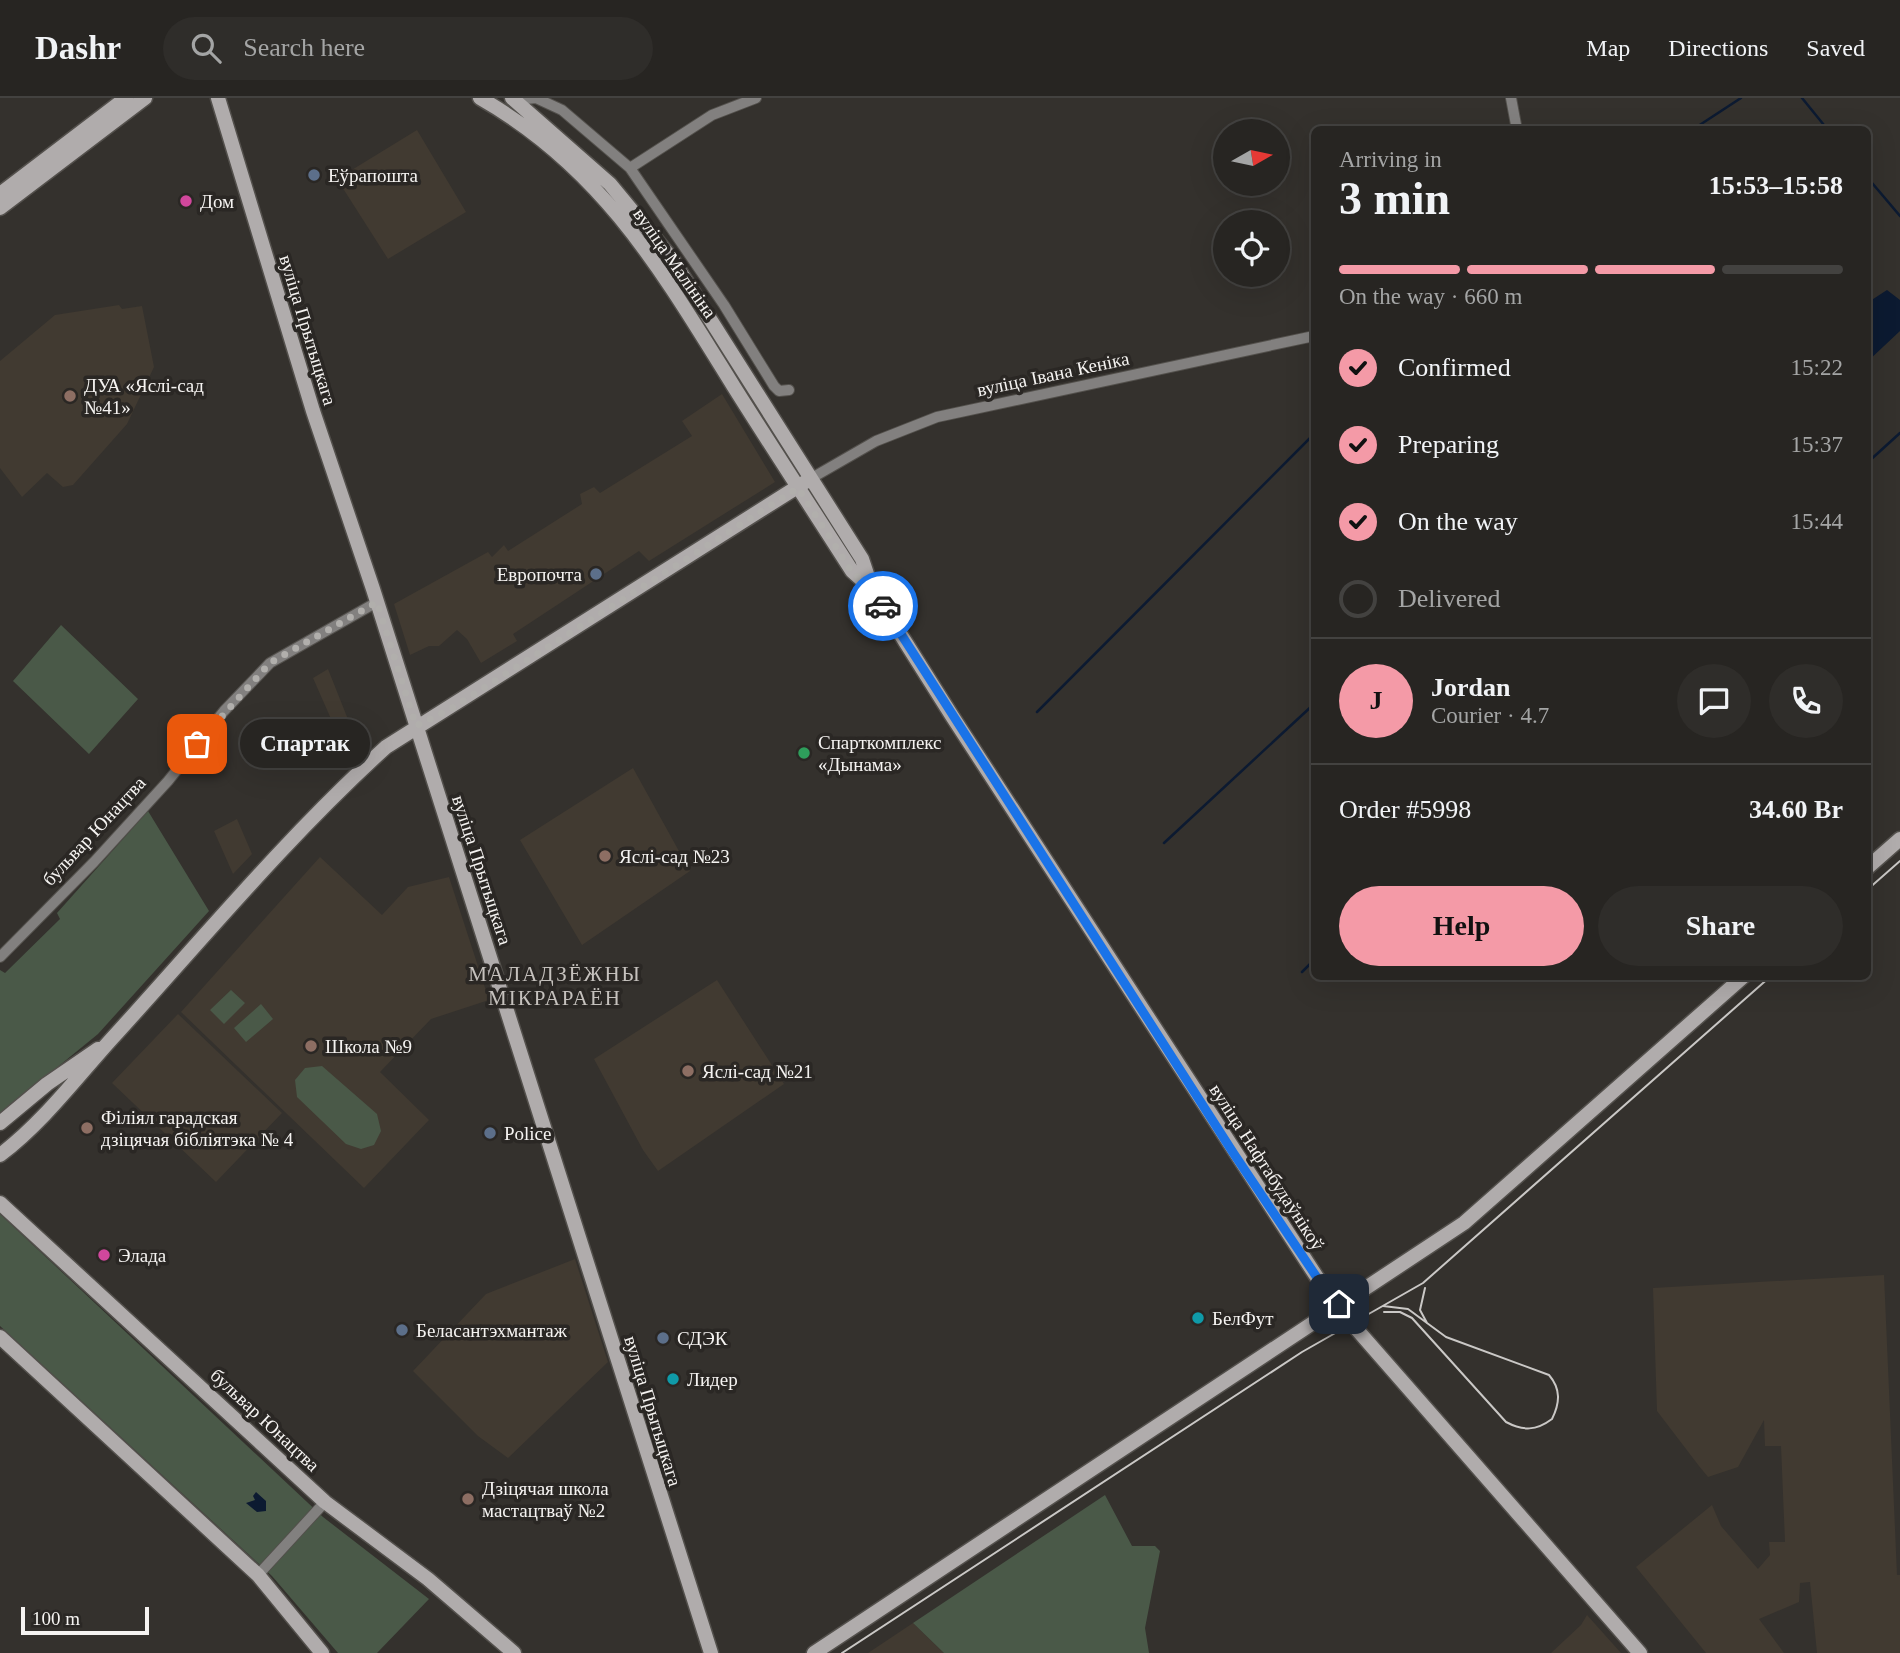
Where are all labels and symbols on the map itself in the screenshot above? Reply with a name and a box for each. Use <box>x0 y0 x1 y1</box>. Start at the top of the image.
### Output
north arrow <box>1213 119 1290 196</box>
place label: Еўрапошта <box>328 165 419 186</box>
marker: Еўрапошта <box>306 167 322 183</box>
place label: Дом <box>200 191 234 212</box>
marker: Дом <box>178 193 194 209</box>
street label: вуліца Малініна <box>629 204 721 322</box>
street label: вуліца Прытыцкага <box>275 252 341 408</box>
street label: вуліца Івана Кеніка <box>975 347 1132 400</box>
place label: ДУА «Яслі-сад №41» <box>84 375 204 418</box>
marker: ДУА «Яслі-сад №41» <box>62 388 78 404</box>
place label: Европочта <box>497 564 583 585</box>
marker: Европочта <box>588 566 604 582</box>
courier <box>848 571 918 641</box>
pin <box>167 714 227 774</box>
callout: Спартак <box>239 720 368 768</box>
place label: Спарткомплекс «Дынама» <box>818 732 942 775</box>
marker: Спарткомплекс «Дынама» <box>796 745 812 761</box>
street label: бульвар Юнацтва <box>38 772 150 890</box>
street label: вуліца Прытыцкага <box>448 793 516 948</box>
place label: Яслі-сад №23 <box>619 846 730 867</box>
marker: Яслі-сад №23 <box>597 848 613 864</box>
district label: МАЛАДЗЁЖНЫ МІКРАРАЁН <box>468 962 642 1010</box>
place label: Школа №9 <box>325 1036 412 1057</box>
marker: Школа №9 <box>303 1038 319 1054</box>
place label: Яслі-сад №21 <box>702 1061 813 1082</box>
marker: Яслі-сад №21 <box>680 1063 696 1079</box>
street label: вуліца Нафтабудаўнікоў <box>1205 1080 1329 1255</box>
place label: Філіял гарадская дзіцячая бібліятэка № 4 <box>101 1107 294 1150</box>
marker: Філіял гарадская дзіцячая бібліятэка № 4 <box>79 1120 95 1136</box>
place label: Police <box>504 1123 552 1144</box>
marker: Police <box>482 1125 498 1141</box>
place label: Элада <box>118 1245 167 1266</box>
marker: Элада <box>96 1247 112 1263</box>
pin <box>1309 1274 1369 1334</box>
place label: БелФут <box>1212 1308 1274 1329</box>
marker: БелФут <box>1190 1310 1206 1326</box>
place label: Беласантэхмантаж <box>416 1320 568 1341</box>
marker: Беласантэхмантаж <box>394 1322 410 1338</box>
place label: СДЭК <box>677 1328 728 1349</box>
marker: СДЭК <box>655 1330 671 1346</box>
street label: вуліца Прытыцкага <box>620 1333 686 1489</box>
street label: бульвар Юнацтва <box>206 1364 324 1476</box>
place label: Лидер <box>687 1369 738 1390</box>
marker: Лидер <box>665 1371 681 1387</box>
place label: Дзіцячая школа мастацтваў №2 <box>482 1478 609 1521</box>
marker: Дзіцячая школа мастацтваў №2 <box>460 1491 476 1507</box>
scale bar <box>21 1604 149 1636</box>

